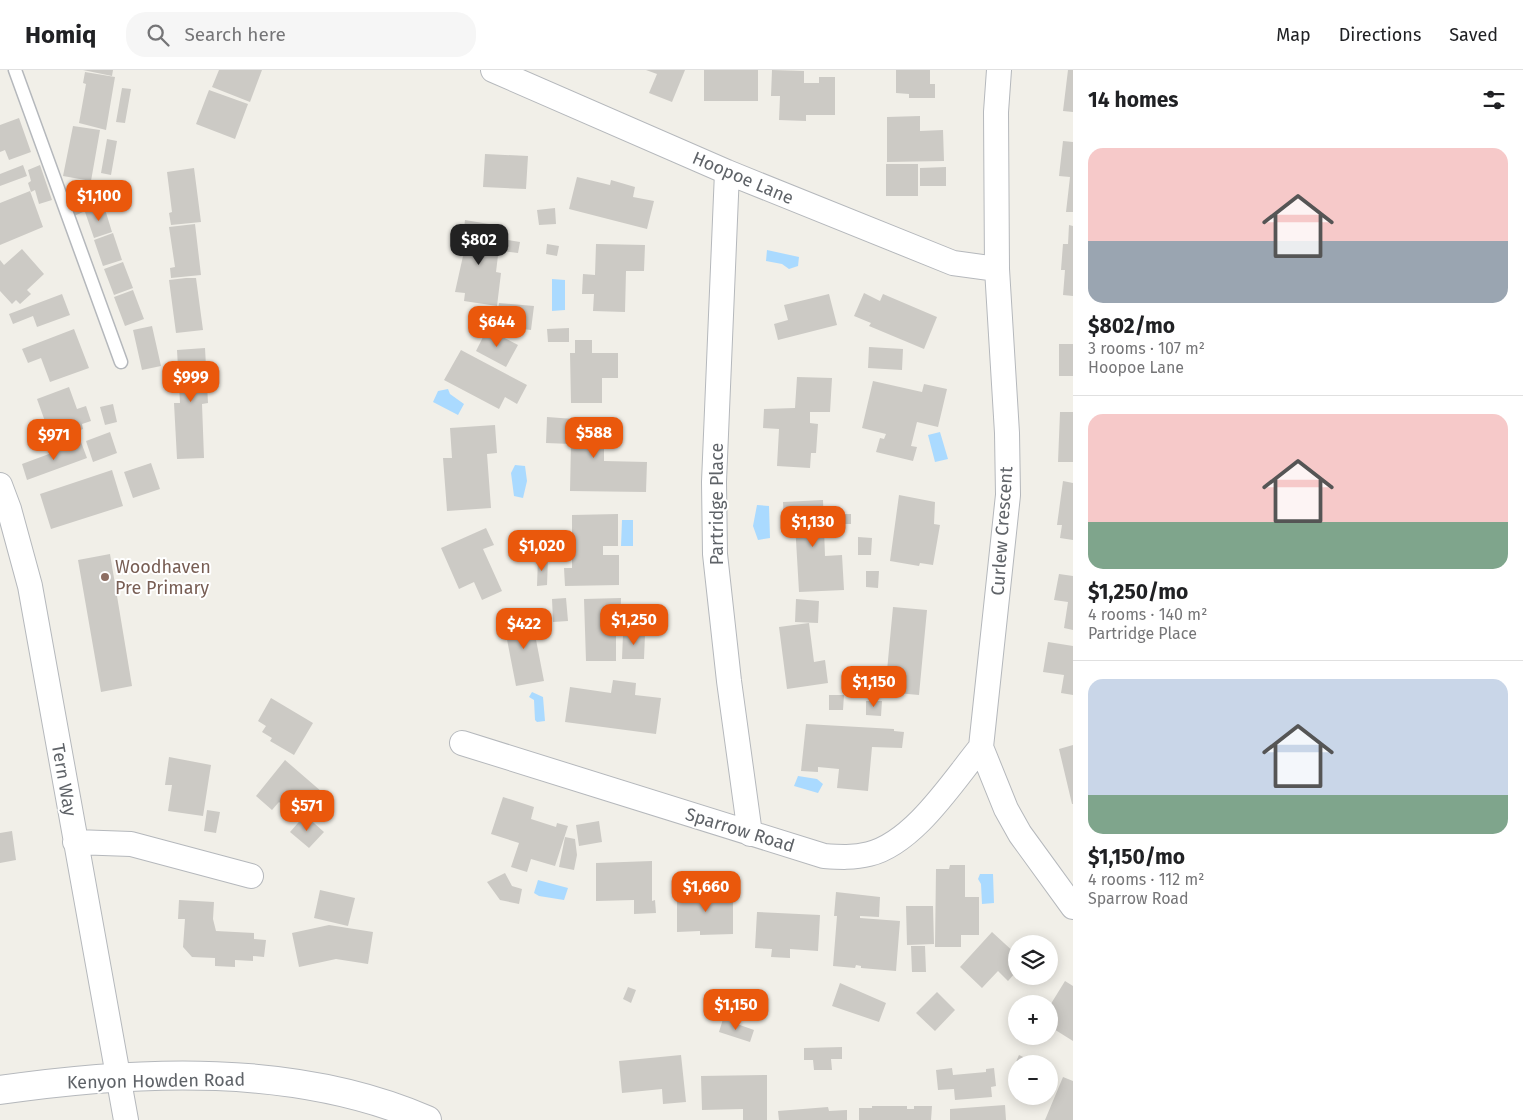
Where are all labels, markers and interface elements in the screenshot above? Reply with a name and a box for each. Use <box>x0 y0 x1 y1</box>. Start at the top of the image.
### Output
search box <box>126 12 476 57</box>
text: Homiq <box>25 21 96 49</box>
icon: search <box>144 21 172 49</box>
text: Search here <box>184 23 286 46</box>
text: Map <box>1276 24 1311 46</box>
text: Directions <box>1339 24 1421 46</box>
text: Saved <box>1449 24 1498 46</box>
icon: filters <box>1480 86 1508 114</box>
text: 14 homes <box>1088 87 1178 113</box>
street label: Hoopoe Lane <box>689 147 797 209</box>
pin: $1,100 <box>58 180 140 222</box>
icon: home <box>1253 181 1343 271</box>
text: $1,100 <box>77 186 121 205</box>
pin: $802 <box>449 224 509 266</box>
text: $802 <box>461 230 497 249</box>
pin: $644 <box>467 306 527 348</box>
text: $644 <box>479 312 515 331</box>
text: $802/mo <box>1088 313 1175 339</box>
text: 3 rooms · 107 m² <box>1088 339 1205 358</box>
text: Hoopoe Lane <box>1088 358 1184 377</box>
pin: $999 <box>161 360 221 403</box>
text: $999 <box>173 367 209 386</box>
pin: $588 <box>564 416 624 459</box>
pin: $971 <box>24 418 84 461</box>
text: $588 <box>576 423 612 442</box>
text: $971 <box>38 425 70 444</box>
street label: Partridge Place <box>706 443 728 565</box>
icon: home <box>1253 446 1343 536</box>
street label: Curlew Crescent <box>987 465 1018 596</box>
pin: $1,130 <box>772 506 854 548</box>
text: $1,130 <box>792 512 834 531</box>
pin: $1,020 <box>501 530 583 572</box>
text: $1,020 <box>519 536 565 555</box>
place label: Woodhaven Pre Primary <box>115 556 211 599</box>
marker: Woodhaven Pre Primary <box>99 571 111 583</box>
text: $1,250/mo <box>1088 579 1188 605</box>
pin: $1,250 <box>593 604 675 646</box>
text: 4 rooms · 140 m² <box>1088 605 1207 624</box>
pin: $422 <box>494 608 554 650</box>
text: $1,250 <box>611 610 657 629</box>
text: $422 <box>507 614 541 633</box>
text: Partridge Place <box>1088 624 1197 643</box>
pin: $1,150 <box>833 666 915 708</box>
text: $1,150 <box>852 672 896 691</box>
icon: home <box>1253 711 1343 801</box>
street label: Tern Way <box>47 742 81 818</box>
pin: $571 <box>277 790 337 832</box>
text: $571 <box>291 796 323 815</box>
street label: Sparrow Road <box>683 803 797 857</box>
text: $1,150/mo <box>1088 844 1185 870</box>
pin: $1,660 <box>665 870 747 913</box>
text: 4 rooms · 112 m² <box>1088 870 1204 889</box>
text: $1,660 <box>683 877 729 896</box>
text: Sparrow Road <box>1088 889 1189 908</box>
map controls <box>1008 935 1058 1105</box>
button: layers <box>1008 935 1058 985</box>
pin: $1,150 <box>695 988 777 1031</box>
text: $1,150 <box>714 995 758 1014</box>
button: + <box>1008 995 1058 1045</box>
button: − <box>1008 1055 1058 1105</box>
street label: Kenyon Howden Road <box>67 1068 245 1094</box>

